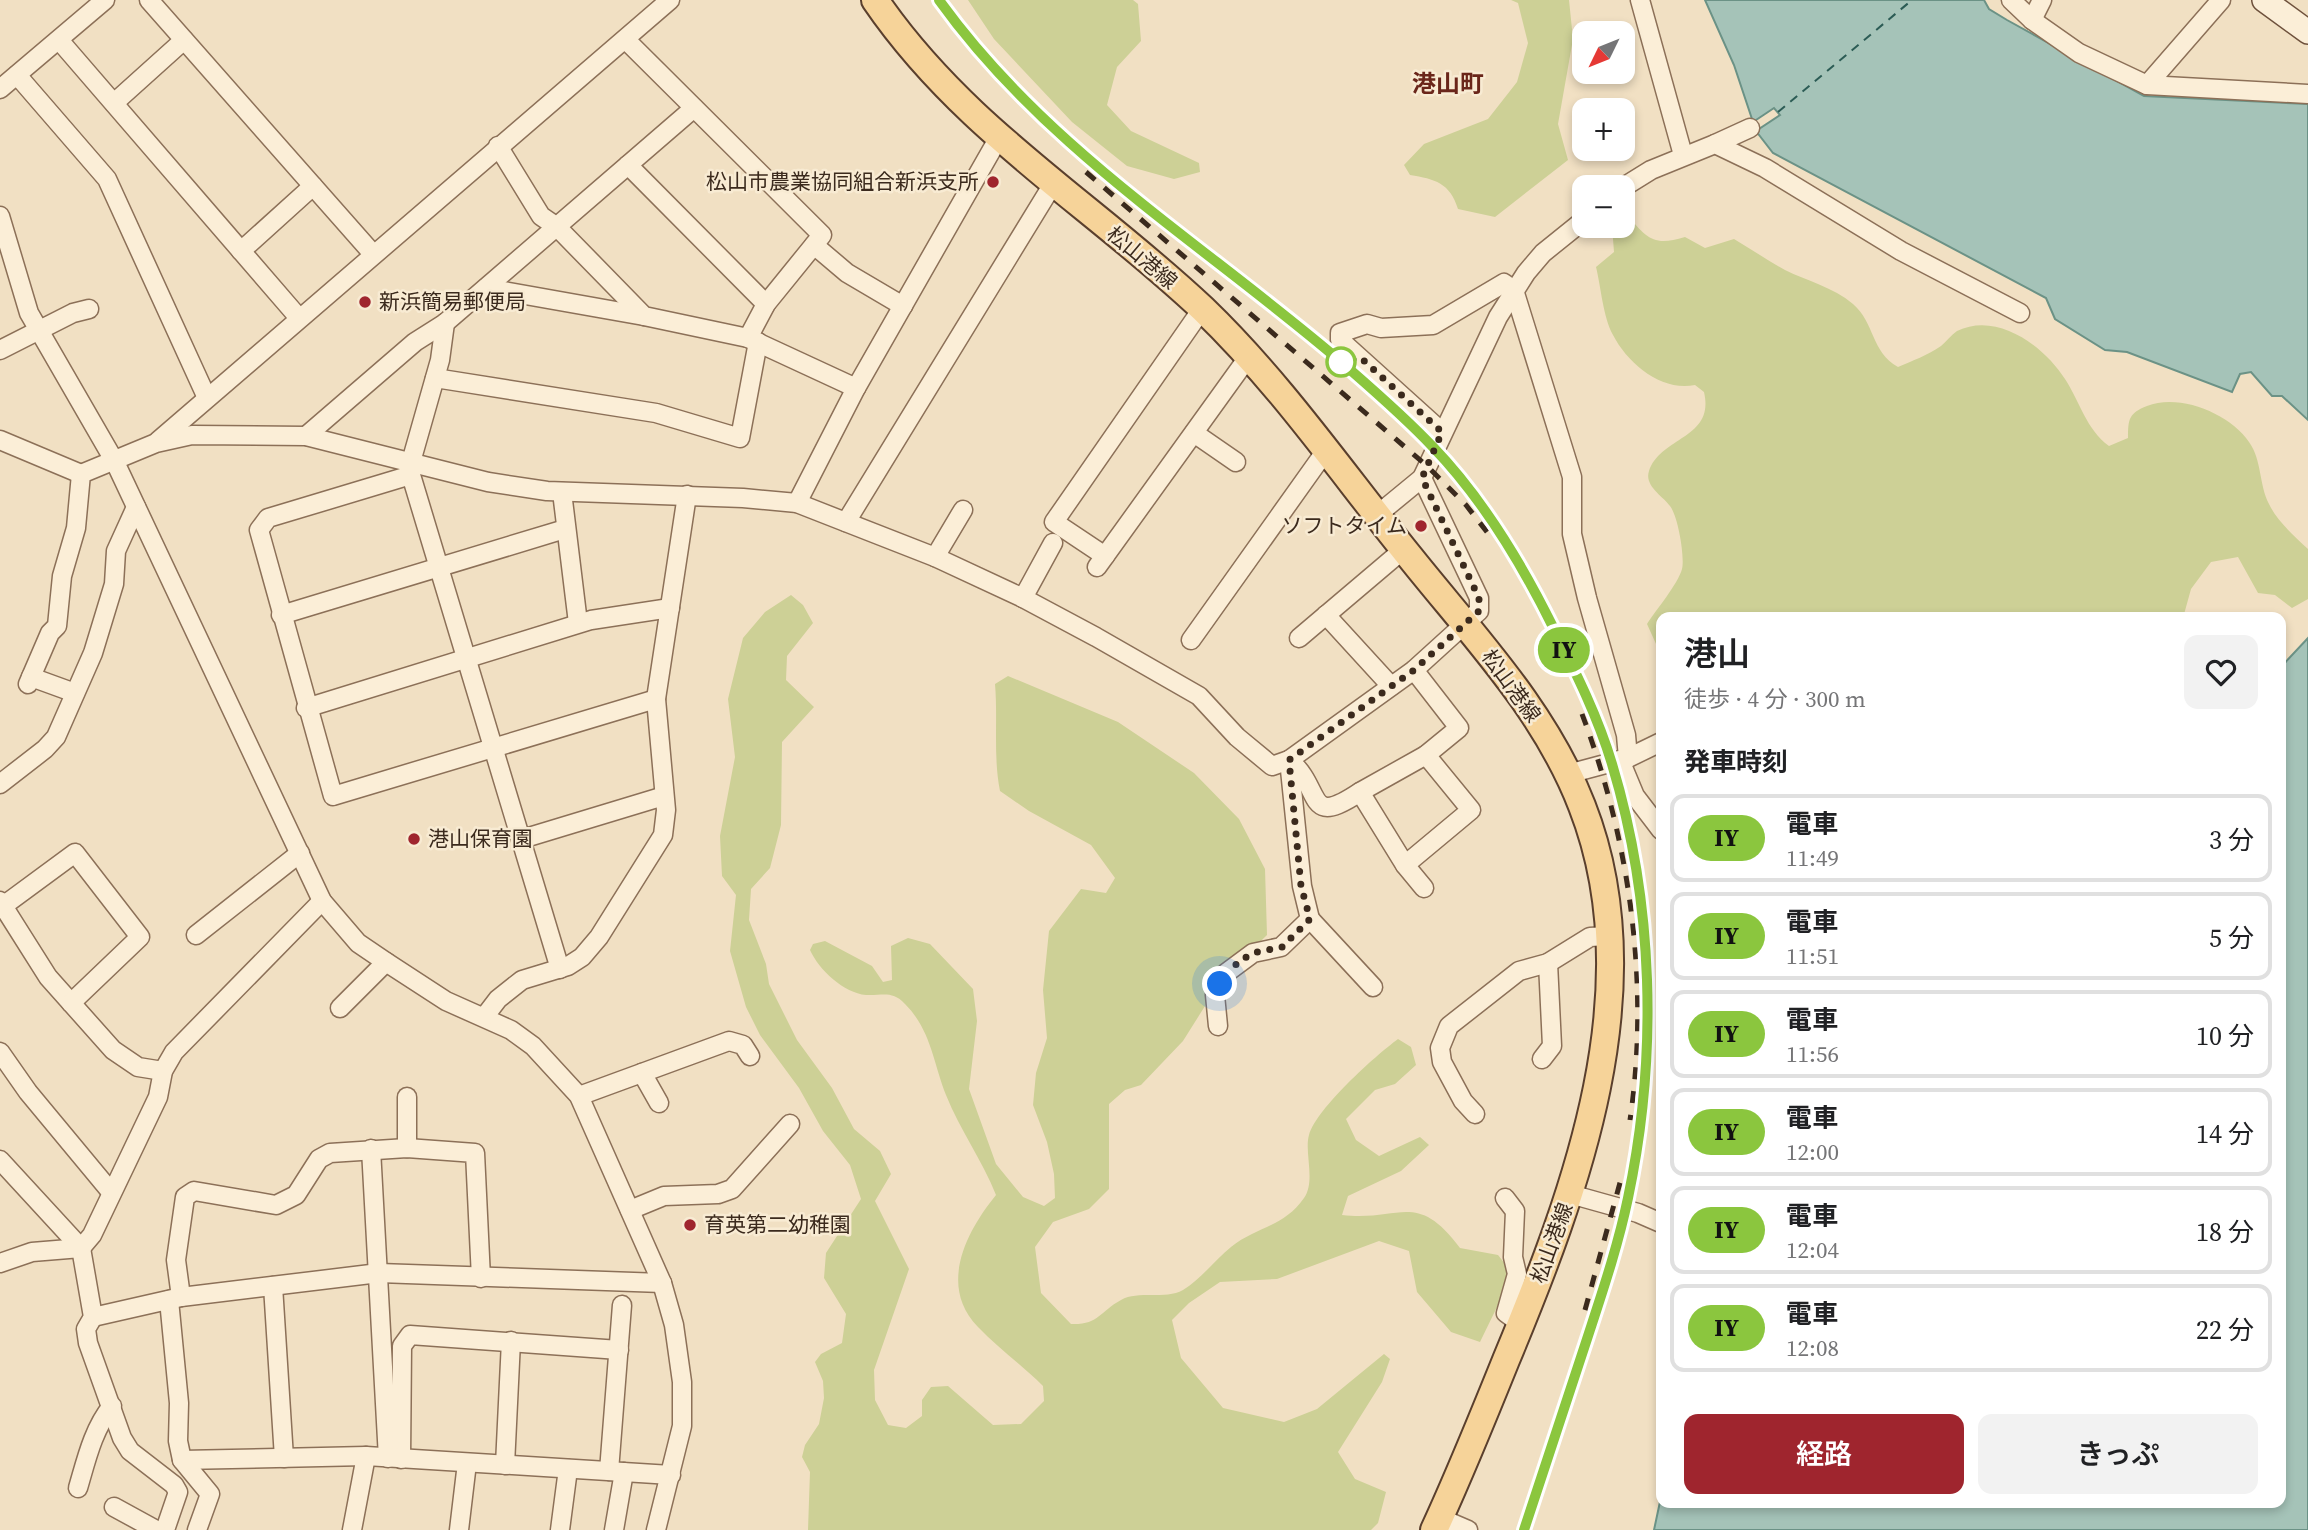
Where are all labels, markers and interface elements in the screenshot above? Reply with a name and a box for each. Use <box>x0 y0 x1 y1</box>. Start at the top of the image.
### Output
north arrow <box>1572 21 1634 84</box>
map controls <box>1572 21 1635 238</box>
district label: 港山町 <box>1412 67 1484 100</box>
button: + <box>1572 98 1635 161</box>
place label: 松山市農業協同組合新浜支所 <box>706 167 979 196</box>
marker: 松山市農業協同組合新浜支所 <box>985 174 1001 190</box>
button: − <box>1572 175 1635 238</box>
street label: 松山港線 <box>1101 220 1184 296</box>
place label: 新浜簡易郵便局 <box>379 287 526 316</box>
marker: 新浜簡易郵便局 <box>357 294 373 310</box>
unlabelled marker <box>1326 347 1356 377</box>
place label: ソフトタイム <box>1281 511 1407 540</box>
marker: ソフトタイム <box>1413 518 1429 534</box>
line badge: IY <box>1532 627 1596 673</box>
text: 港山 <box>1684 631 1750 676</box>
text: IY <box>1552 633 1576 666</box>
button: heart <box>2184 635 2258 709</box>
street label: 松山港線 <box>1475 643 1548 728</box>
text: 徒歩 · 4 分 · 300 m <box>1684 683 1866 715</box>
text: 発車時刻 <box>1684 744 1788 780</box>
text: 電車 <box>1786 806 1838 842</box>
text: IY <box>1714 821 1739 854</box>
text: 3 分 <box>2209 822 2254 858</box>
place label: 港山保育園 <box>428 824 533 853</box>
marker: 港山保育園 <box>406 831 422 847</box>
text: 11:49 <box>1786 842 1839 874</box>
text: 電車 <box>1786 904 1838 940</box>
text: IY <box>1714 919 1739 952</box>
text: 5 分 <box>2209 920 2254 956</box>
text: 11:51 <box>1786 940 1839 972</box>
your location <box>1202 966 1237 1001</box>
text: 電車 <box>1786 1002 1838 1038</box>
text: IY <box>1714 1017 1739 1050</box>
text: 10 分 <box>2196 1018 2254 1054</box>
text: 11:56 <box>1786 1038 1839 1070</box>
text: 電車 <box>1786 1100 1838 1136</box>
text: IY <box>1714 1115 1739 1148</box>
text: 14 分 <box>2196 1116 2254 1152</box>
text: 12:00 <box>1786 1136 1839 1168</box>
street label: 松山港線 <box>1524 1198 1580 1287</box>
text: 電車 <box>1786 1198 1838 1234</box>
place label: 育英第二幼稚園 <box>704 1210 851 1239</box>
text: IY <box>1714 1213 1739 1246</box>
text: 18 分 <box>2196 1214 2254 1250</box>
marker: 育英第二幼稚園 <box>682 1217 698 1233</box>
text: 12:04 <box>1786 1234 1839 1266</box>
text: 電車 <box>1786 1296 1838 1332</box>
text: IY <box>1714 1311 1739 1344</box>
text: 22 分 <box>2196 1312 2254 1348</box>
text: 12:08 <box>1786 1332 1839 1364</box>
button: 経路 <box>1684 1414 1964 1494</box>
button: きっぷ <box>1978 1414 2258 1494</box>

